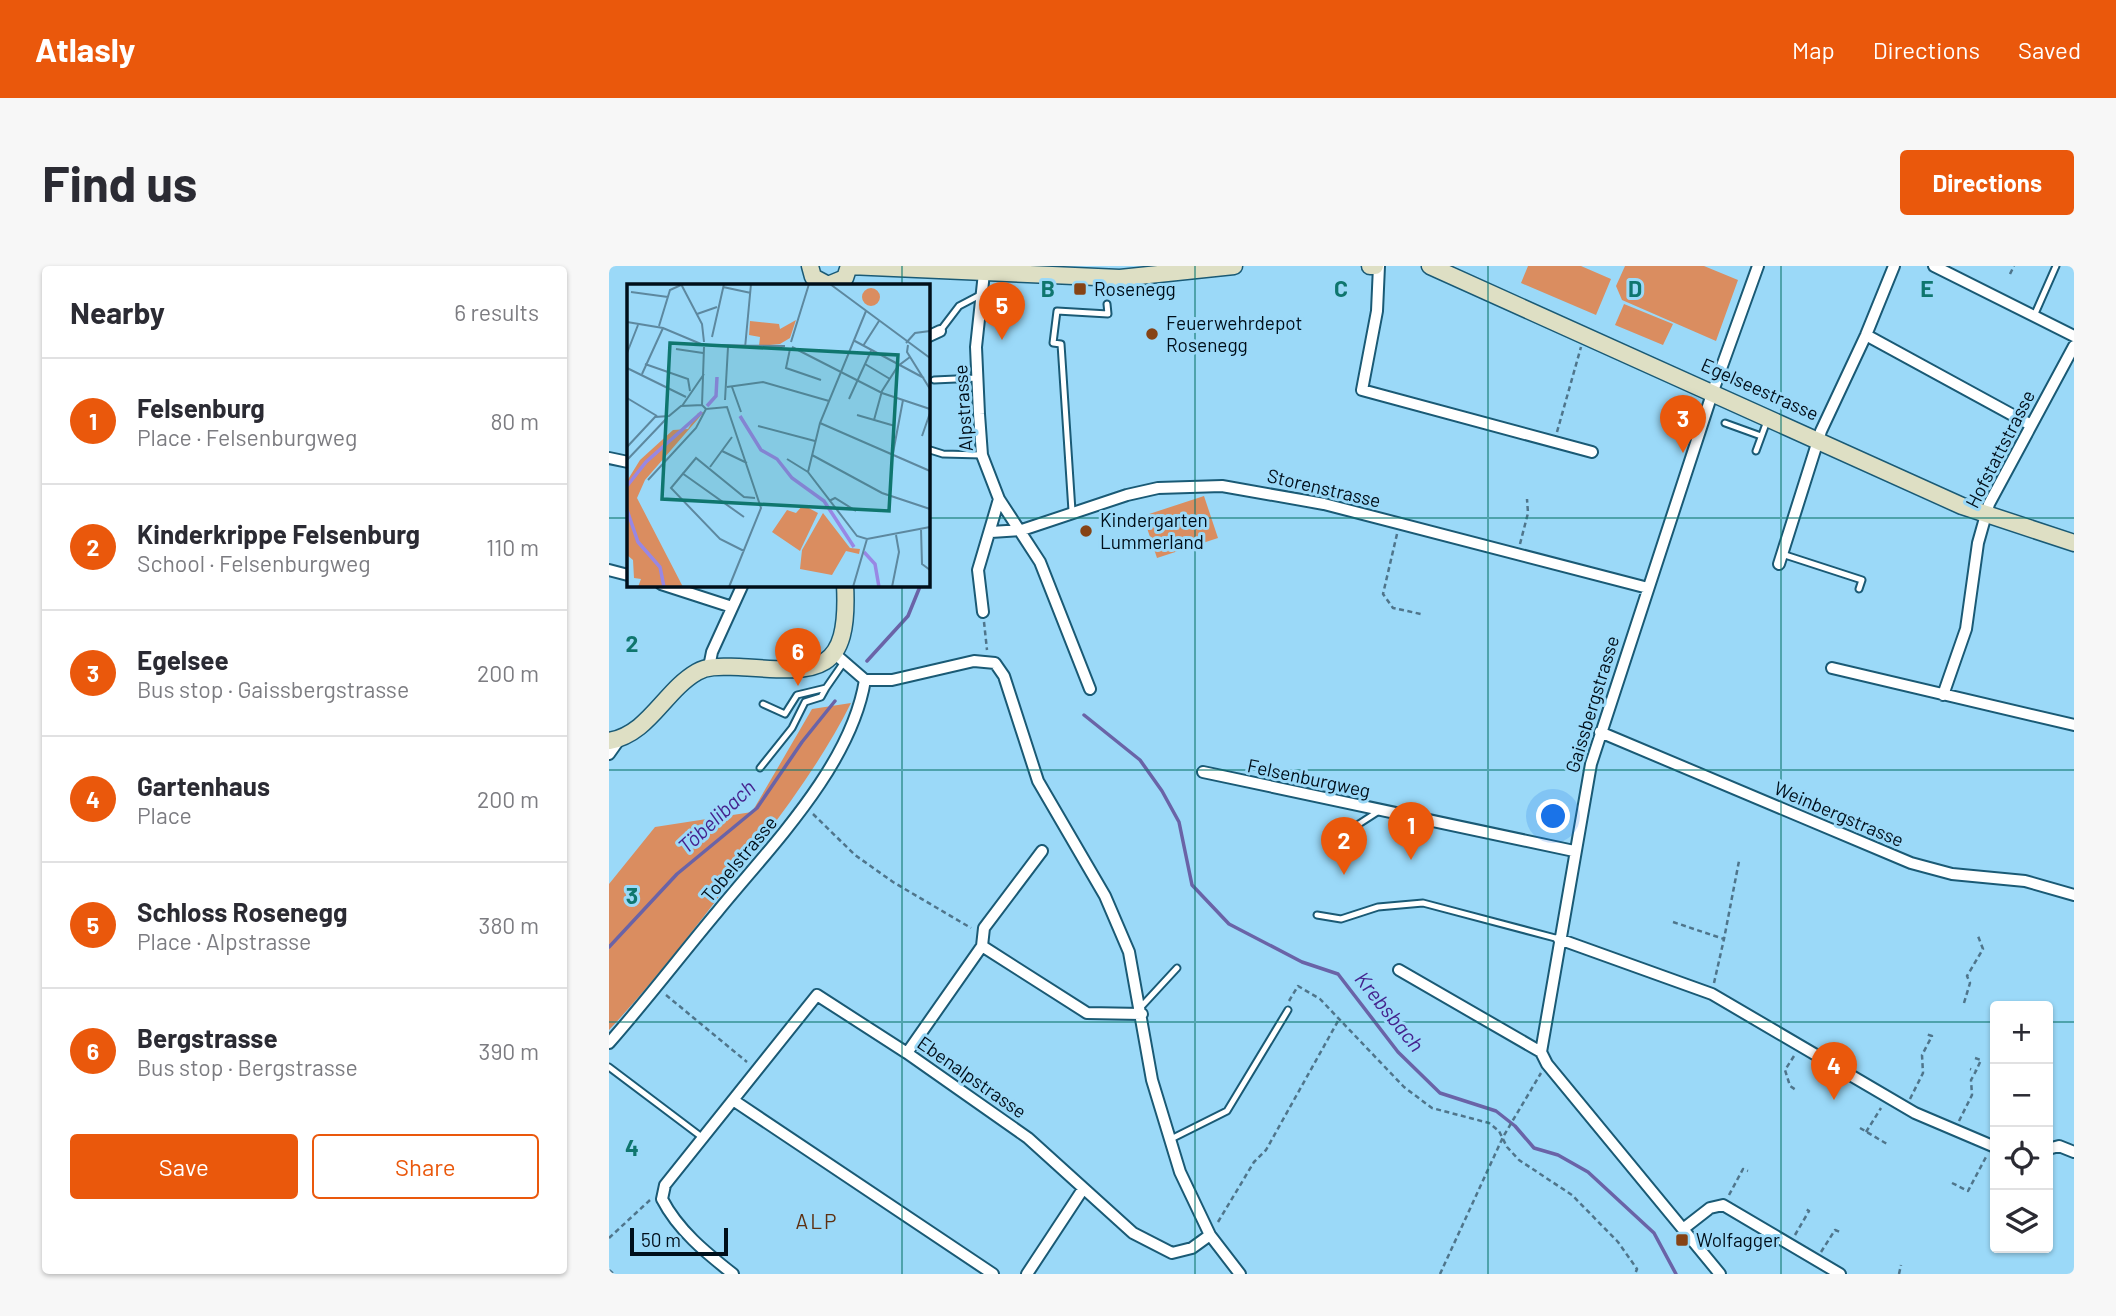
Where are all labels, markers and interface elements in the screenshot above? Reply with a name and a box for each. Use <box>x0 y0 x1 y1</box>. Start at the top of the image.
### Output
text: Atlasly <box>35 29 135 69</box>
text: Map <box>1792 35 1835 64</box>
text: Directions <box>1873 35 1980 64</box>
text: Saved <box>2018 35 2081 64</box>
button: Directions <box>1900 150 2074 215</box>
text: Find us <box>42 153 197 212</box>
text: B <box>1041 274 1055 302</box>
text: C <box>1334 274 1348 302</box>
text: D <box>1628 274 1642 302</box>
text: E <box>1920 274 1934 302</box>
place label: Rosenegg <box>1094 277 1176 300</box>
marker: Rosenegg <box>1072 281 1088 297</box>
pin: 5 <box>979 282 1025 340</box>
inset map <box>627 284 929 586</box>
text: Nearby <box>70 294 165 330</box>
text: 6 results <box>454 298 539 326</box>
place label: Feuerwehrdepot Rosenegg <box>1166 311 1303 356</box>
marker: Feuerwehrdepot Rosenegg <box>1144 326 1160 342</box>
street label: Egelseestrasse <box>1698 352 1822 425</box>
street label: Alpstrasse <box>948 364 977 452</box>
street label: Hofstattstrasse <box>1960 386 2039 512</box>
text: Felsenburg <box>137 392 265 423</box>
pin: 3 <box>1660 395 1706 453</box>
text: 1 <box>89 407 97 435</box>
text: 80 m <box>490 407 539 435</box>
text: Place · Felsenburgweg <box>137 423 357 451</box>
street label: Storenstrasse <box>1265 463 1383 512</box>
place label: Kindergarten Lummerland <box>1100 508 1208 553</box>
text: Kinderkrippe Felsenburg <box>137 518 420 549</box>
marker: Kindergarten Lummerland <box>1078 523 1094 539</box>
text: 2 <box>87 533 99 561</box>
text: 110 m <box>486 533 539 561</box>
text: School · Felsenburgweg <box>137 549 370 577</box>
pin: 6 <box>775 628 821 686</box>
text: 2 <box>626 629 638 657</box>
street label: Gaissbergstrasse <box>1560 633 1623 775</box>
text: Egelsee <box>137 644 229 675</box>
text: 3 <box>87 659 99 687</box>
text: 200 m <box>477 659 539 687</box>
text: Bus stop · Gaissbergstrasse <box>137 675 409 703</box>
street label: Felsenburgweg <box>1246 753 1373 802</box>
text: Gartenhaus <box>137 770 270 801</box>
water label: Töbelibach <box>672 774 760 858</box>
street label: Weinbergstrasse <box>1771 776 1908 851</box>
text: 4 <box>86 785 100 813</box>
text: 200 m <box>477 785 539 813</box>
your location <box>1536 799 1570 833</box>
text: Place <box>137 801 192 829</box>
pin: 1 <box>1388 802 1434 860</box>
street label: Tobelstrasse <box>696 811 781 906</box>
pin: 2 <box>1321 817 1367 875</box>
text: 3 <box>626 881 638 909</box>
text: Schloss Rosenegg <box>137 896 347 927</box>
text: 5 <box>87 911 99 939</box>
text: 380 m <box>479 911 539 939</box>
text: Place · Alpstrasse <box>137 927 311 955</box>
water label: Krebsbach <box>1350 966 1430 1056</box>
map controls <box>1990 1001 2053 1253</box>
button: + <box>1990 1001 2053 1064</box>
text: Bergstrasse <box>137 1022 278 1053</box>
street label: Ebenalpstrasse <box>914 1031 1031 1123</box>
text: 6 <box>87 1037 99 1065</box>
text: 390 m <box>479 1037 539 1065</box>
pin: 4 <box>1811 1042 1857 1100</box>
text: Bus stop · Bergstrasse <box>137 1053 358 1081</box>
button: − <box>1990 1064 2053 1127</box>
button: locate <box>1990 1127 2053 1190</box>
text: 4 <box>625 1133 639 1161</box>
button: Save <box>70 1134 298 1199</box>
button: Share <box>312 1134 539 1199</box>
button: layers <box>1990 1190 2053 1253</box>
district label: ALP <box>795 1208 839 1233</box>
scale bar <box>630 1225 728 1257</box>
text: 50 m <box>641 1228 681 1251</box>
place label: Wolfagger <box>1696 1228 1780 1251</box>
marker: Wolfagger <box>1674 1232 1690 1248</box>

